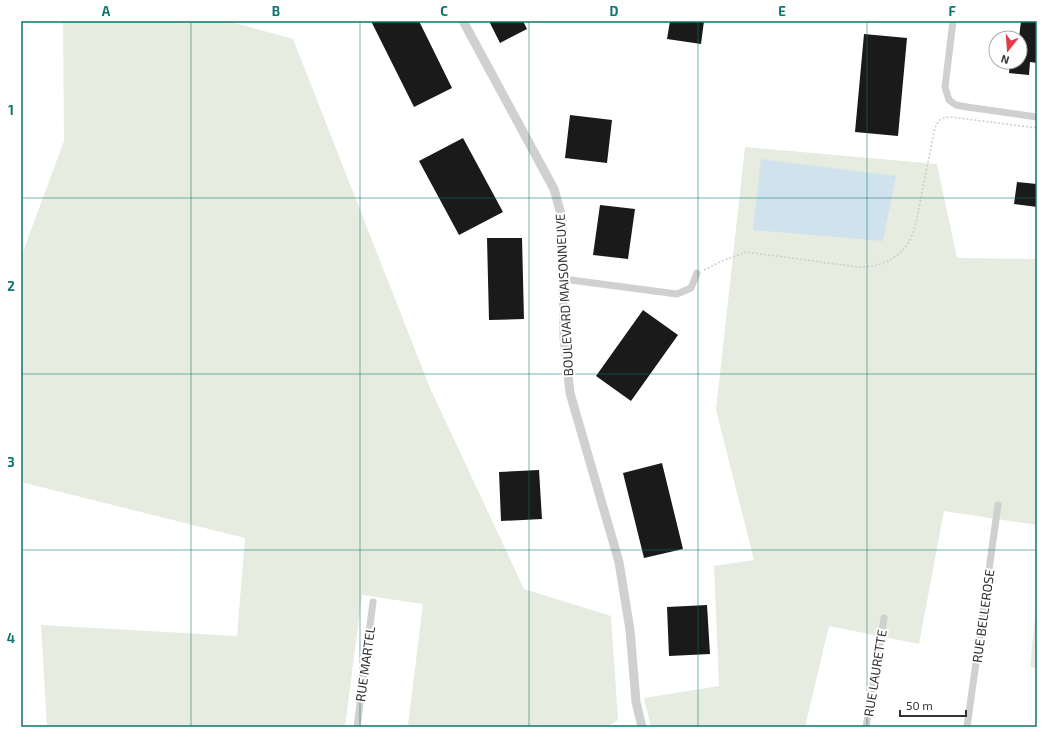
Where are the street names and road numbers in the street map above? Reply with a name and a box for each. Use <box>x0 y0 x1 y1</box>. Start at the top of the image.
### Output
street label: BOULEVARD MAISONNEUVE <box>552 213 576 377</box>
street label: RUE BELLEROSE <box>969 568 997 664</box>
street label: RUE MARTEL <box>352 625 378 703</box>
street label: RUE LAURETTE <box>860 628 890 718</box>

